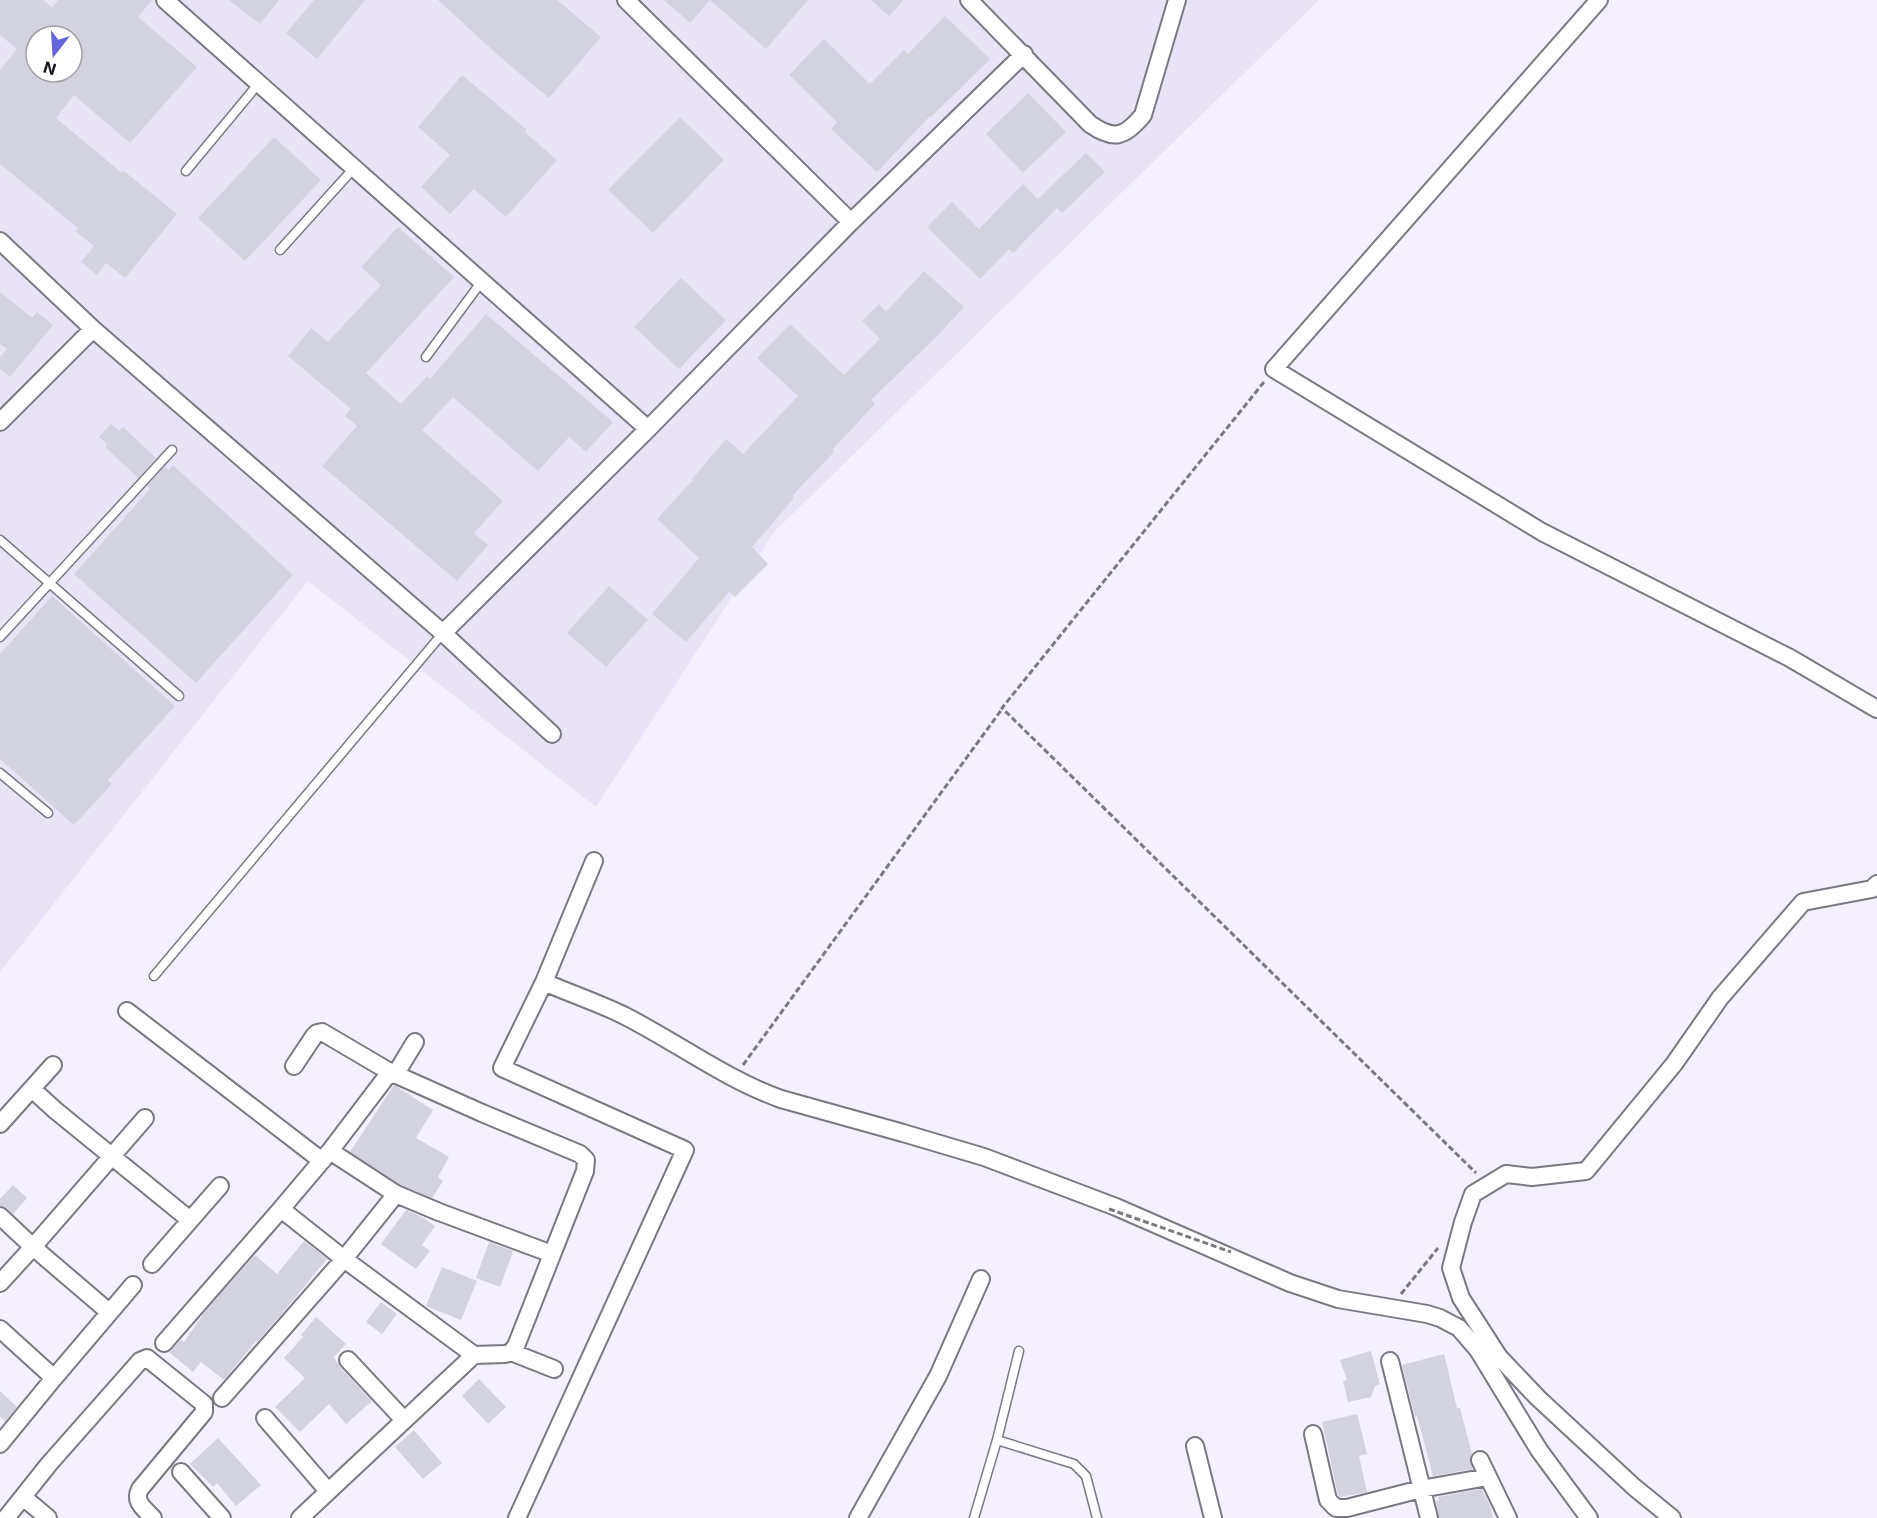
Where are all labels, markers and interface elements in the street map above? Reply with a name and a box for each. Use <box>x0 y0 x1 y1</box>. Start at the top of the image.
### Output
north arrow <box>24 24 84 84</box>
text: N <box>41 57 58 80</box>

